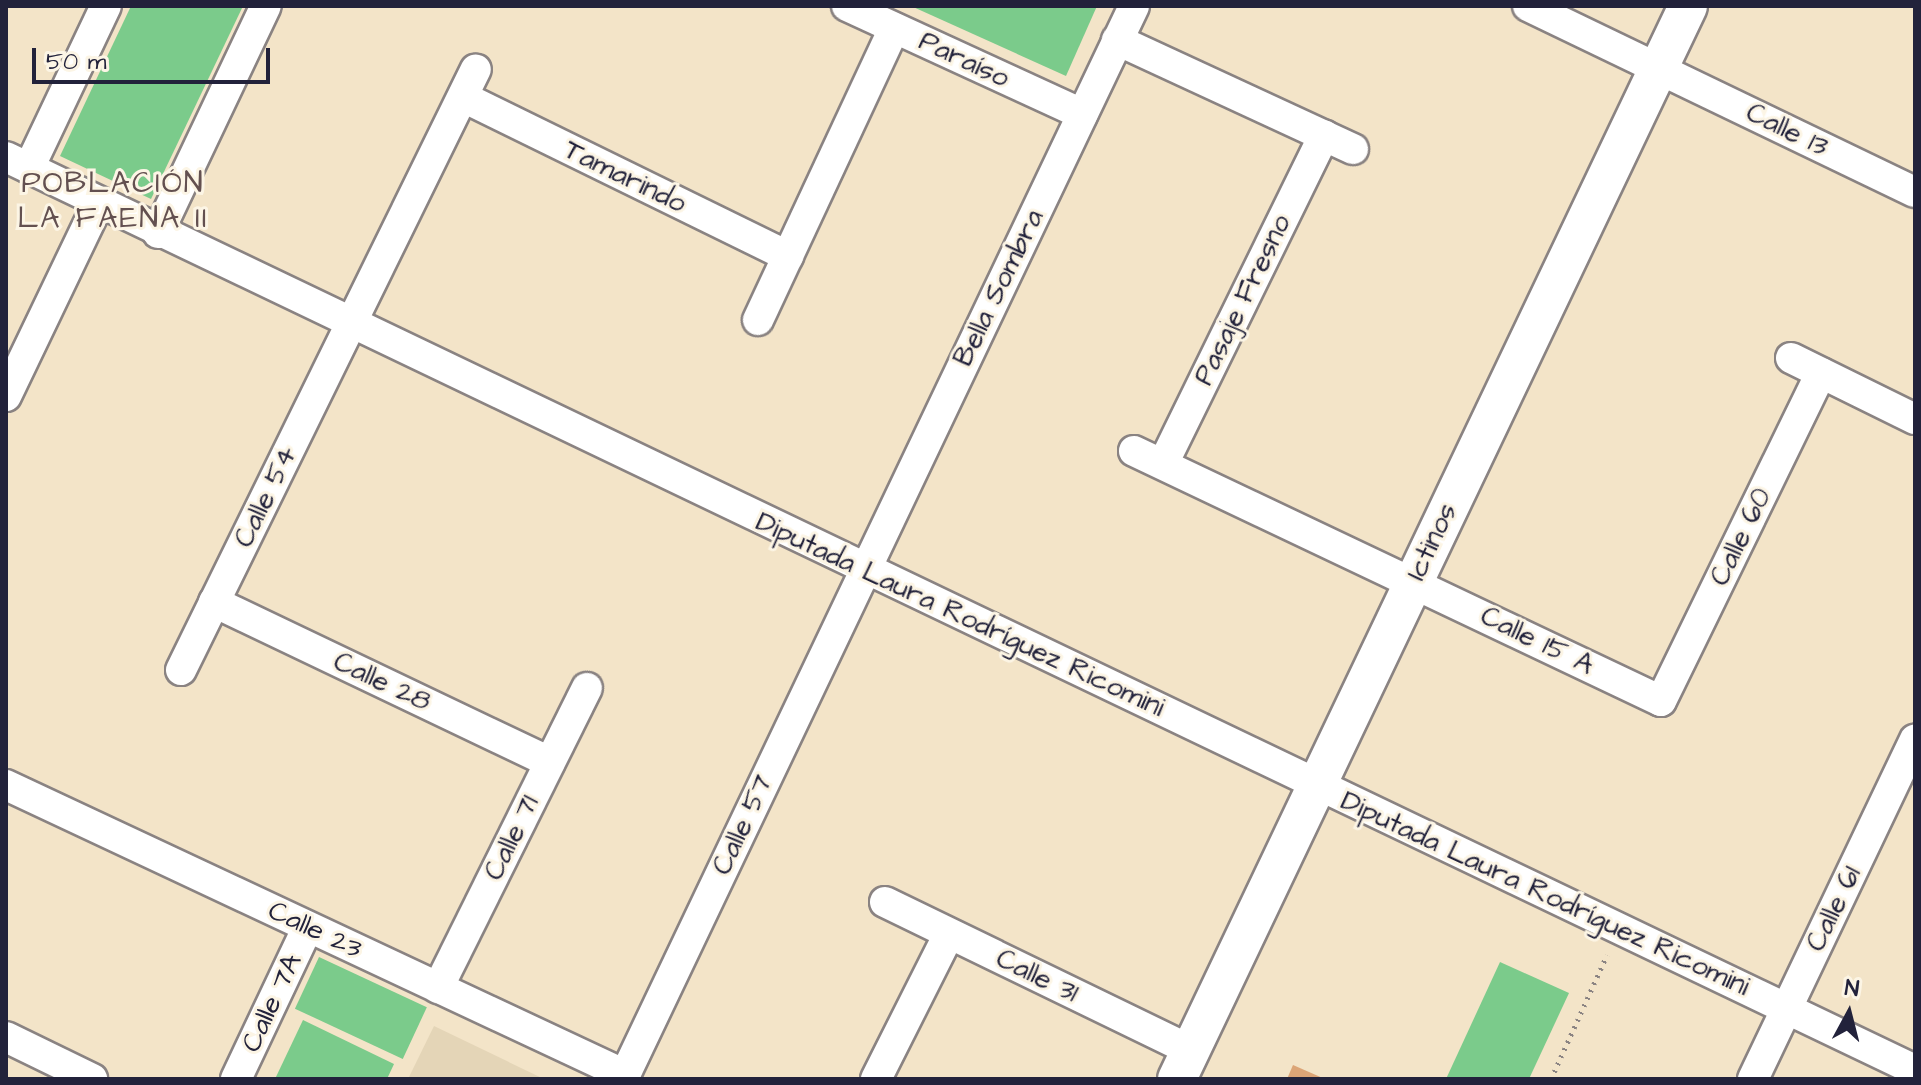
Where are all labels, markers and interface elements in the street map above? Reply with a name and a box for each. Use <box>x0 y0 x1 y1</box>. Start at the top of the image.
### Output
street label: Paraíso <box>913 25 1015 95</box>
scale bar <box>36 32 274 82</box>
text: 50 m <box>46 45 106 79</box>
street label: Calle 13 <box>1741 96 1833 164</box>
street label: Tamarindo <box>559 133 691 221</box>
district label: POBLACIÓN LA FAENA II <box>18 165 208 236</box>
street label: Bella Sombra <box>947 204 1051 372</box>
street label: Pasaje Fresno <box>1187 209 1299 391</box>
street label: Calle 54 <box>227 441 305 553</box>
street label: Calle 60 <box>1703 483 1779 591</box>
street label: Ictinos <box>1400 498 1464 586</box>
street label: Diputada Laura Rodríguez Ricomini <box>750 505 1170 725</box>
street label: Calle 15 A <box>1475 599 1599 683</box>
street label: Calle 28 <box>328 645 436 719</box>
street label: Calle 57 <box>705 770 781 880</box>
street label: Diputada Laura Rodríguez Ricomini <box>1335 784 1755 1004</box>
street label: Calle 71 <box>477 790 547 886</box>
street label: Calle 61 <box>1799 861 1869 957</box>
street label: Calle 23 <box>263 894 367 966</box>
street label: Calle 31 <box>991 942 1083 1010</box>
street label: Calle 7A <box>235 949 309 1057</box>
text: N <box>1843 972 1861 1005</box>
north arrow <box>1809 973 1889 1053</box>

